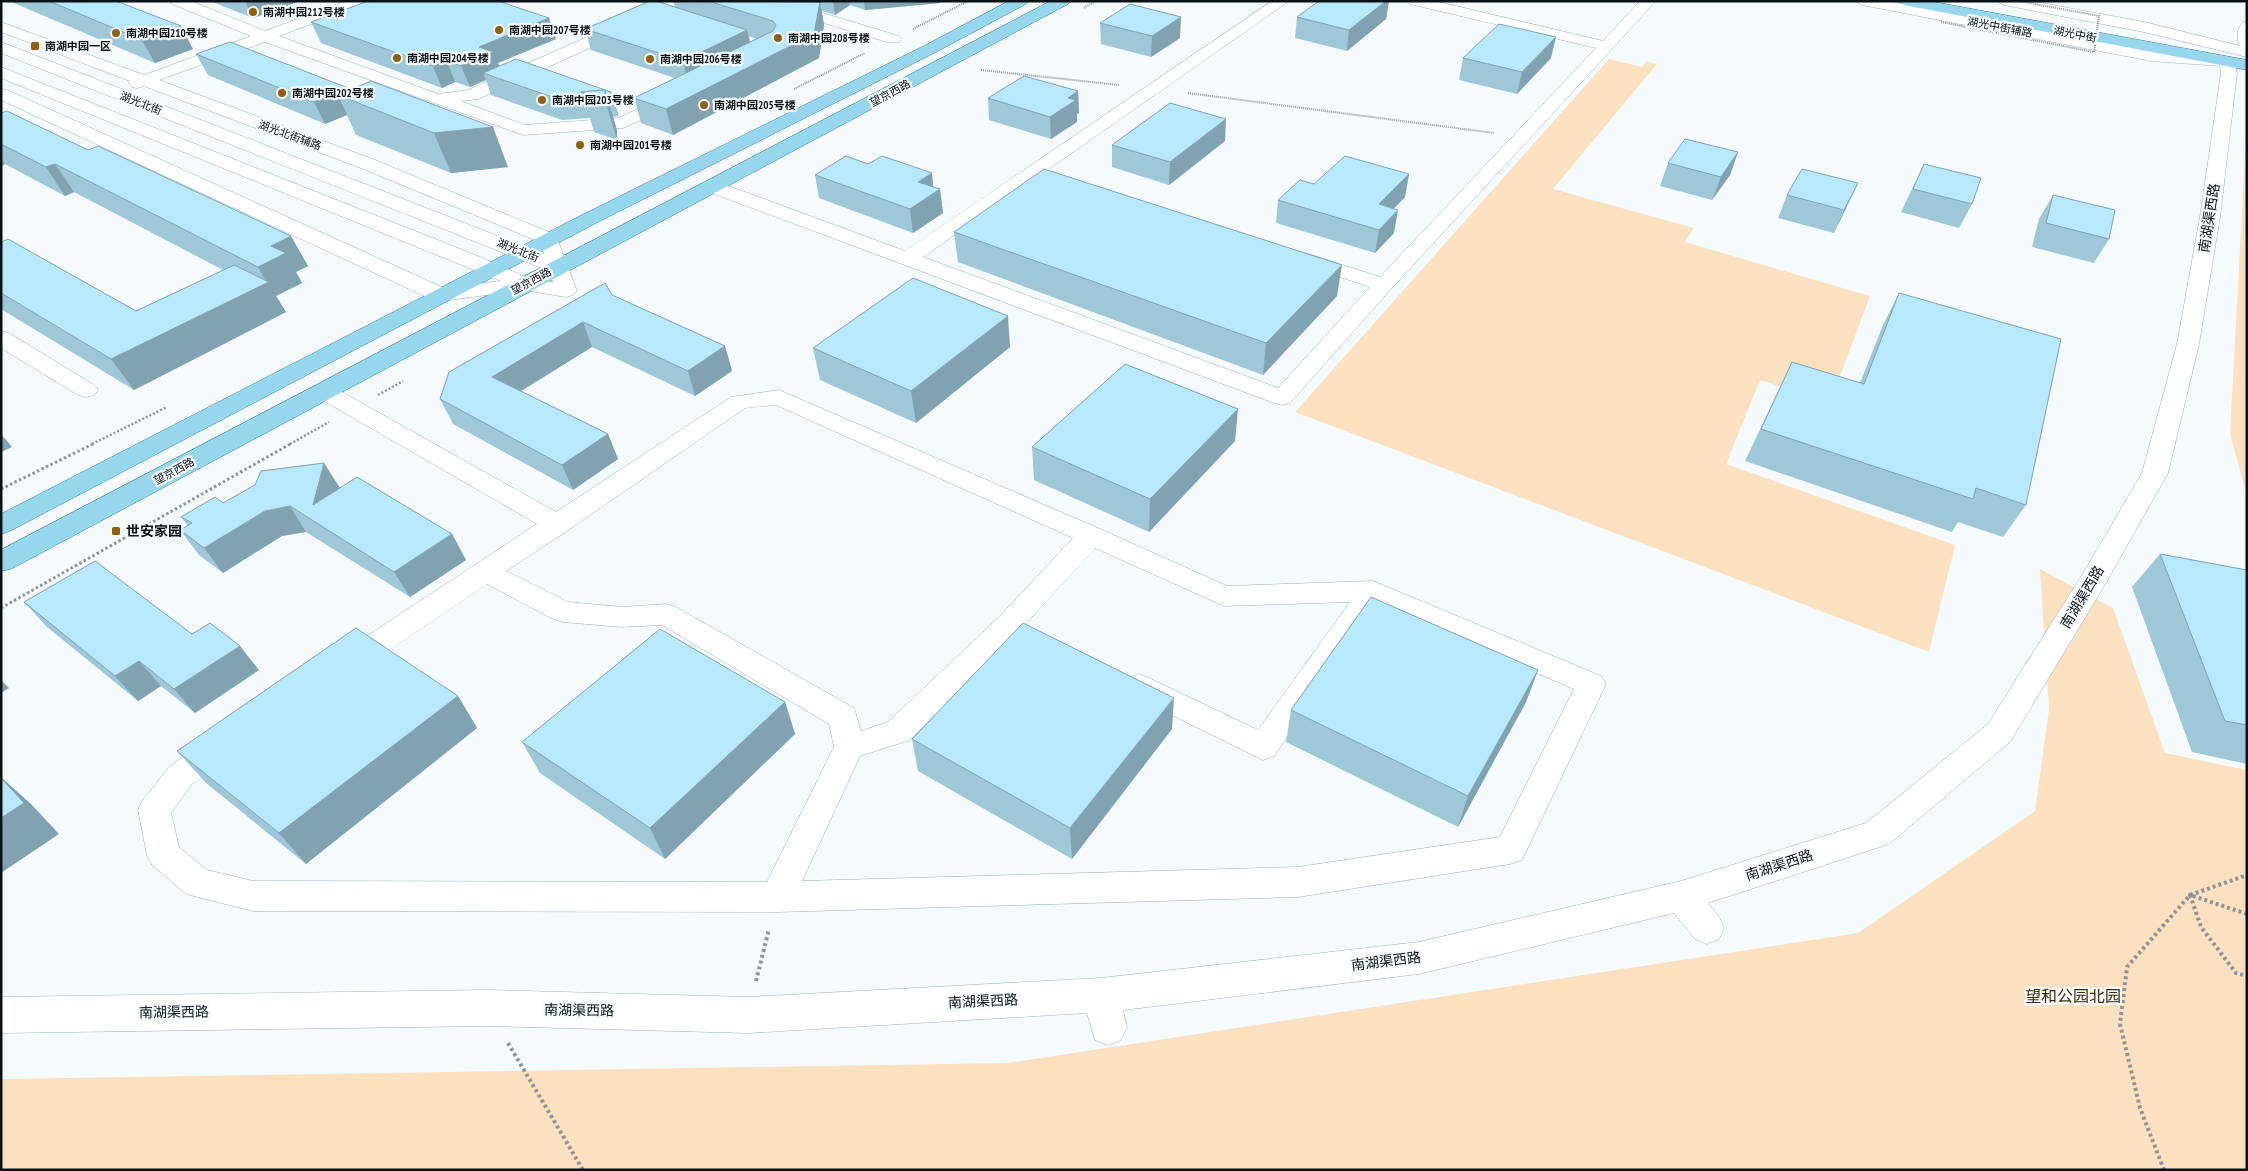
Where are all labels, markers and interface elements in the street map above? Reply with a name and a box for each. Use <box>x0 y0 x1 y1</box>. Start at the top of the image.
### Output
place label: 南湖中园212号楼 <box>263 5 345 19</box>
marker: 南湖中园212号楼 <box>247 6 259 18</box>
street label: 湖光中街辅路 <box>1966 14 2034 40</box>
place label: 南湖中园207号楼 <box>509 23 591 37</box>
street label: 湖光中街 <box>2052 23 2098 45</box>
marker: 南湖中园207号楼 <box>493 24 505 36</box>
place label: 南湖中园210号楼 <box>126 26 208 40</box>
marker: 南湖中园210号楼 <box>110 27 122 39</box>
place label: 南湖中园208号楼 <box>788 31 870 45</box>
marker: 南湖中园208号楼 <box>772 32 784 44</box>
place label: 南湖中园一区 <box>45 39 111 53</box>
marker: 南湖中园一区 <box>29 40 41 52</box>
place label: 南湖中园204号楼 <box>407 51 489 65</box>
marker: 南湖中园204号楼 <box>391 52 403 64</box>
place label: 南湖中园206号楼 <box>660 52 742 66</box>
marker: 南湖中园206号楼 <box>644 53 656 65</box>
street label: 望京西路 <box>867 76 913 110</box>
place label: 南湖中园202号楼 <box>292 86 374 100</box>
marker: 南湖中园202号楼 <box>276 87 288 99</box>
street label: 湖光北街 <box>118 89 164 117</box>
place label: 南湖中园203号楼 <box>552 93 634 107</box>
marker: 南湖中园203号楼 <box>536 94 548 106</box>
place label: 南湖中园205号楼 <box>714 98 796 112</box>
marker: 南湖中园205号楼 <box>698 99 710 111</box>
street label: 湖光北街辅路 <box>257 117 323 153</box>
place label: 南湖中园201号楼 <box>590 138 672 152</box>
marker: 南湖中园201号楼 <box>574 139 586 151</box>
street label: 南湖渠西路 <box>2195 182 2223 254</box>
street label: 湖光北街 <box>495 235 541 265</box>
street label: 望京西路 <box>508 264 554 298</box>
street label: 望京西路 <box>151 454 197 488</box>
place label: 世安家园 <box>126 522 182 540</box>
marker: 世安家园 <box>110 525 122 537</box>
street label: 南湖渠西路 <box>2056 562 2108 632</box>
street label: 南湖渠西路 <box>1743 846 1815 884</box>
street label: 南湖渠西路 <box>1350 948 1422 974</box>
park label: 望和公园北园 <box>2025 986 2121 1006</box>
street label: 南湖渠西路 <box>948 990 1018 1012</box>
street label: 南湖渠西路 <box>544 1000 614 1020</box>
street label: 南湖渠西路 <box>139 1002 209 1022</box>

